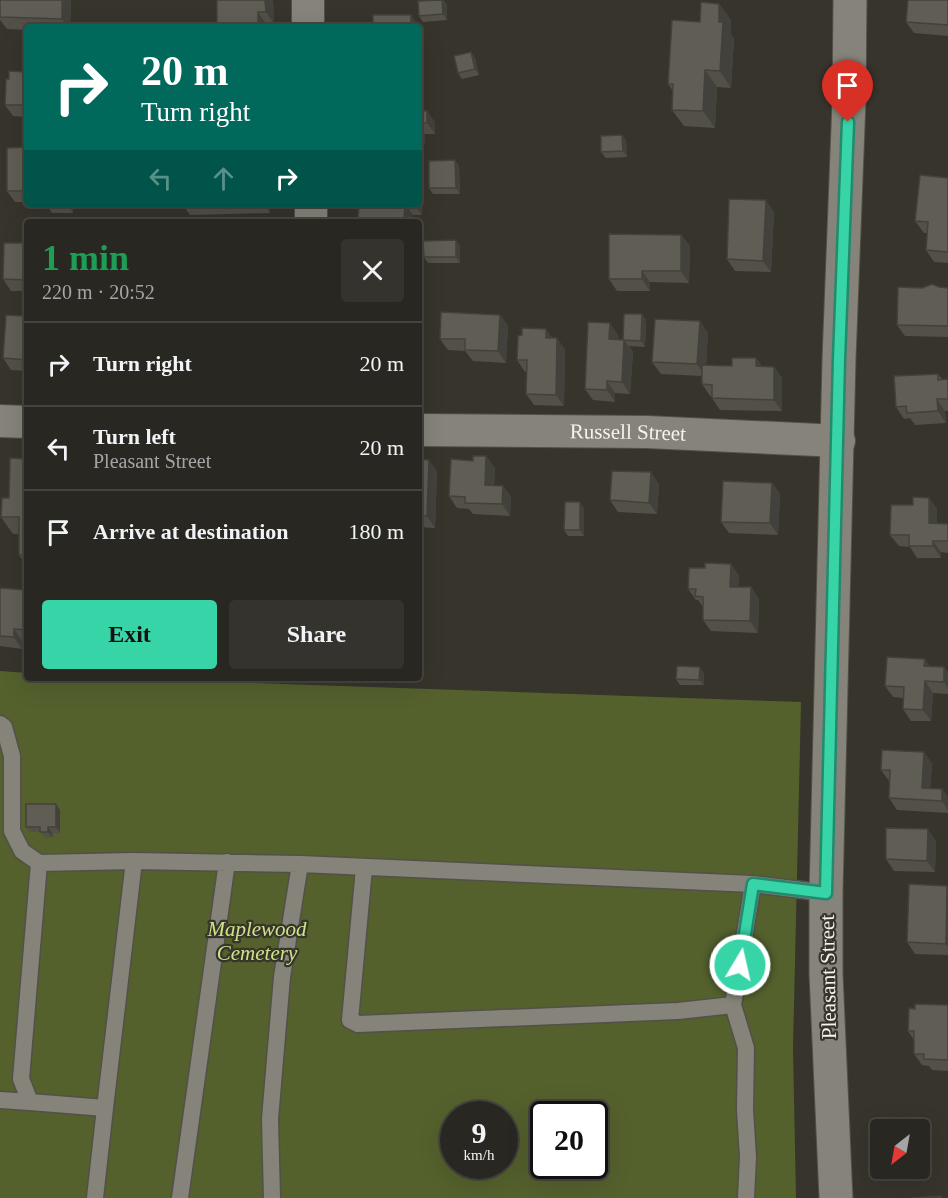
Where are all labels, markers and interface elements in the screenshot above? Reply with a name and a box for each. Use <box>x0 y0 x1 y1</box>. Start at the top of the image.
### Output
icon: right <box>42 48 120 126</box>
text: 20 m <box>141 48 229 94</box>
pin <box>822 60 873 122</box>
icon: arrive <box>831 69 864 102</box>
text: Turn right <box>141 97 250 127</box>
icon: left <box>144 162 177 195</box>
icon: ahead <box>207 162 240 195</box>
icon: right <box>270 162 303 195</box>
text: 1 min <box>42 238 129 278</box>
button: close <box>341 239 404 302</box>
text: 220 m · 20:52 <box>42 281 155 303</box>
icon: right <box>42 348 75 381</box>
text: Turn right <box>93 351 192 376</box>
text: 20 m <box>359 351 404 376</box>
street label: Russell Street <box>570 419 687 446</box>
text: Turn left <box>93 424 176 449</box>
icon: left <box>42 432 75 465</box>
text: 20 m <box>359 435 404 460</box>
text: Pleasant Street <box>93 450 211 472</box>
icon: arrive <box>42 516 75 549</box>
text: Arrive at destination <box>93 519 289 544</box>
text: 180 m <box>348 519 404 544</box>
button: Exit <box>42 600 217 669</box>
button: Share <box>229 600 404 669</box>
street label: Pleasant Street <box>815 915 841 1039</box>
park label: Maplewood Cemetery <box>206 917 307 965</box>
position arrow <box>708 933 772 997</box>
speed limit sign: 20 <box>530 1101 608 1179</box>
text: 9 <box>472 1116 487 1149</box>
north arrow <box>870 1119 930 1179</box>
map controls <box>870 1119 930 1179</box>
text: km/h <box>464 1147 494 1163</box>

